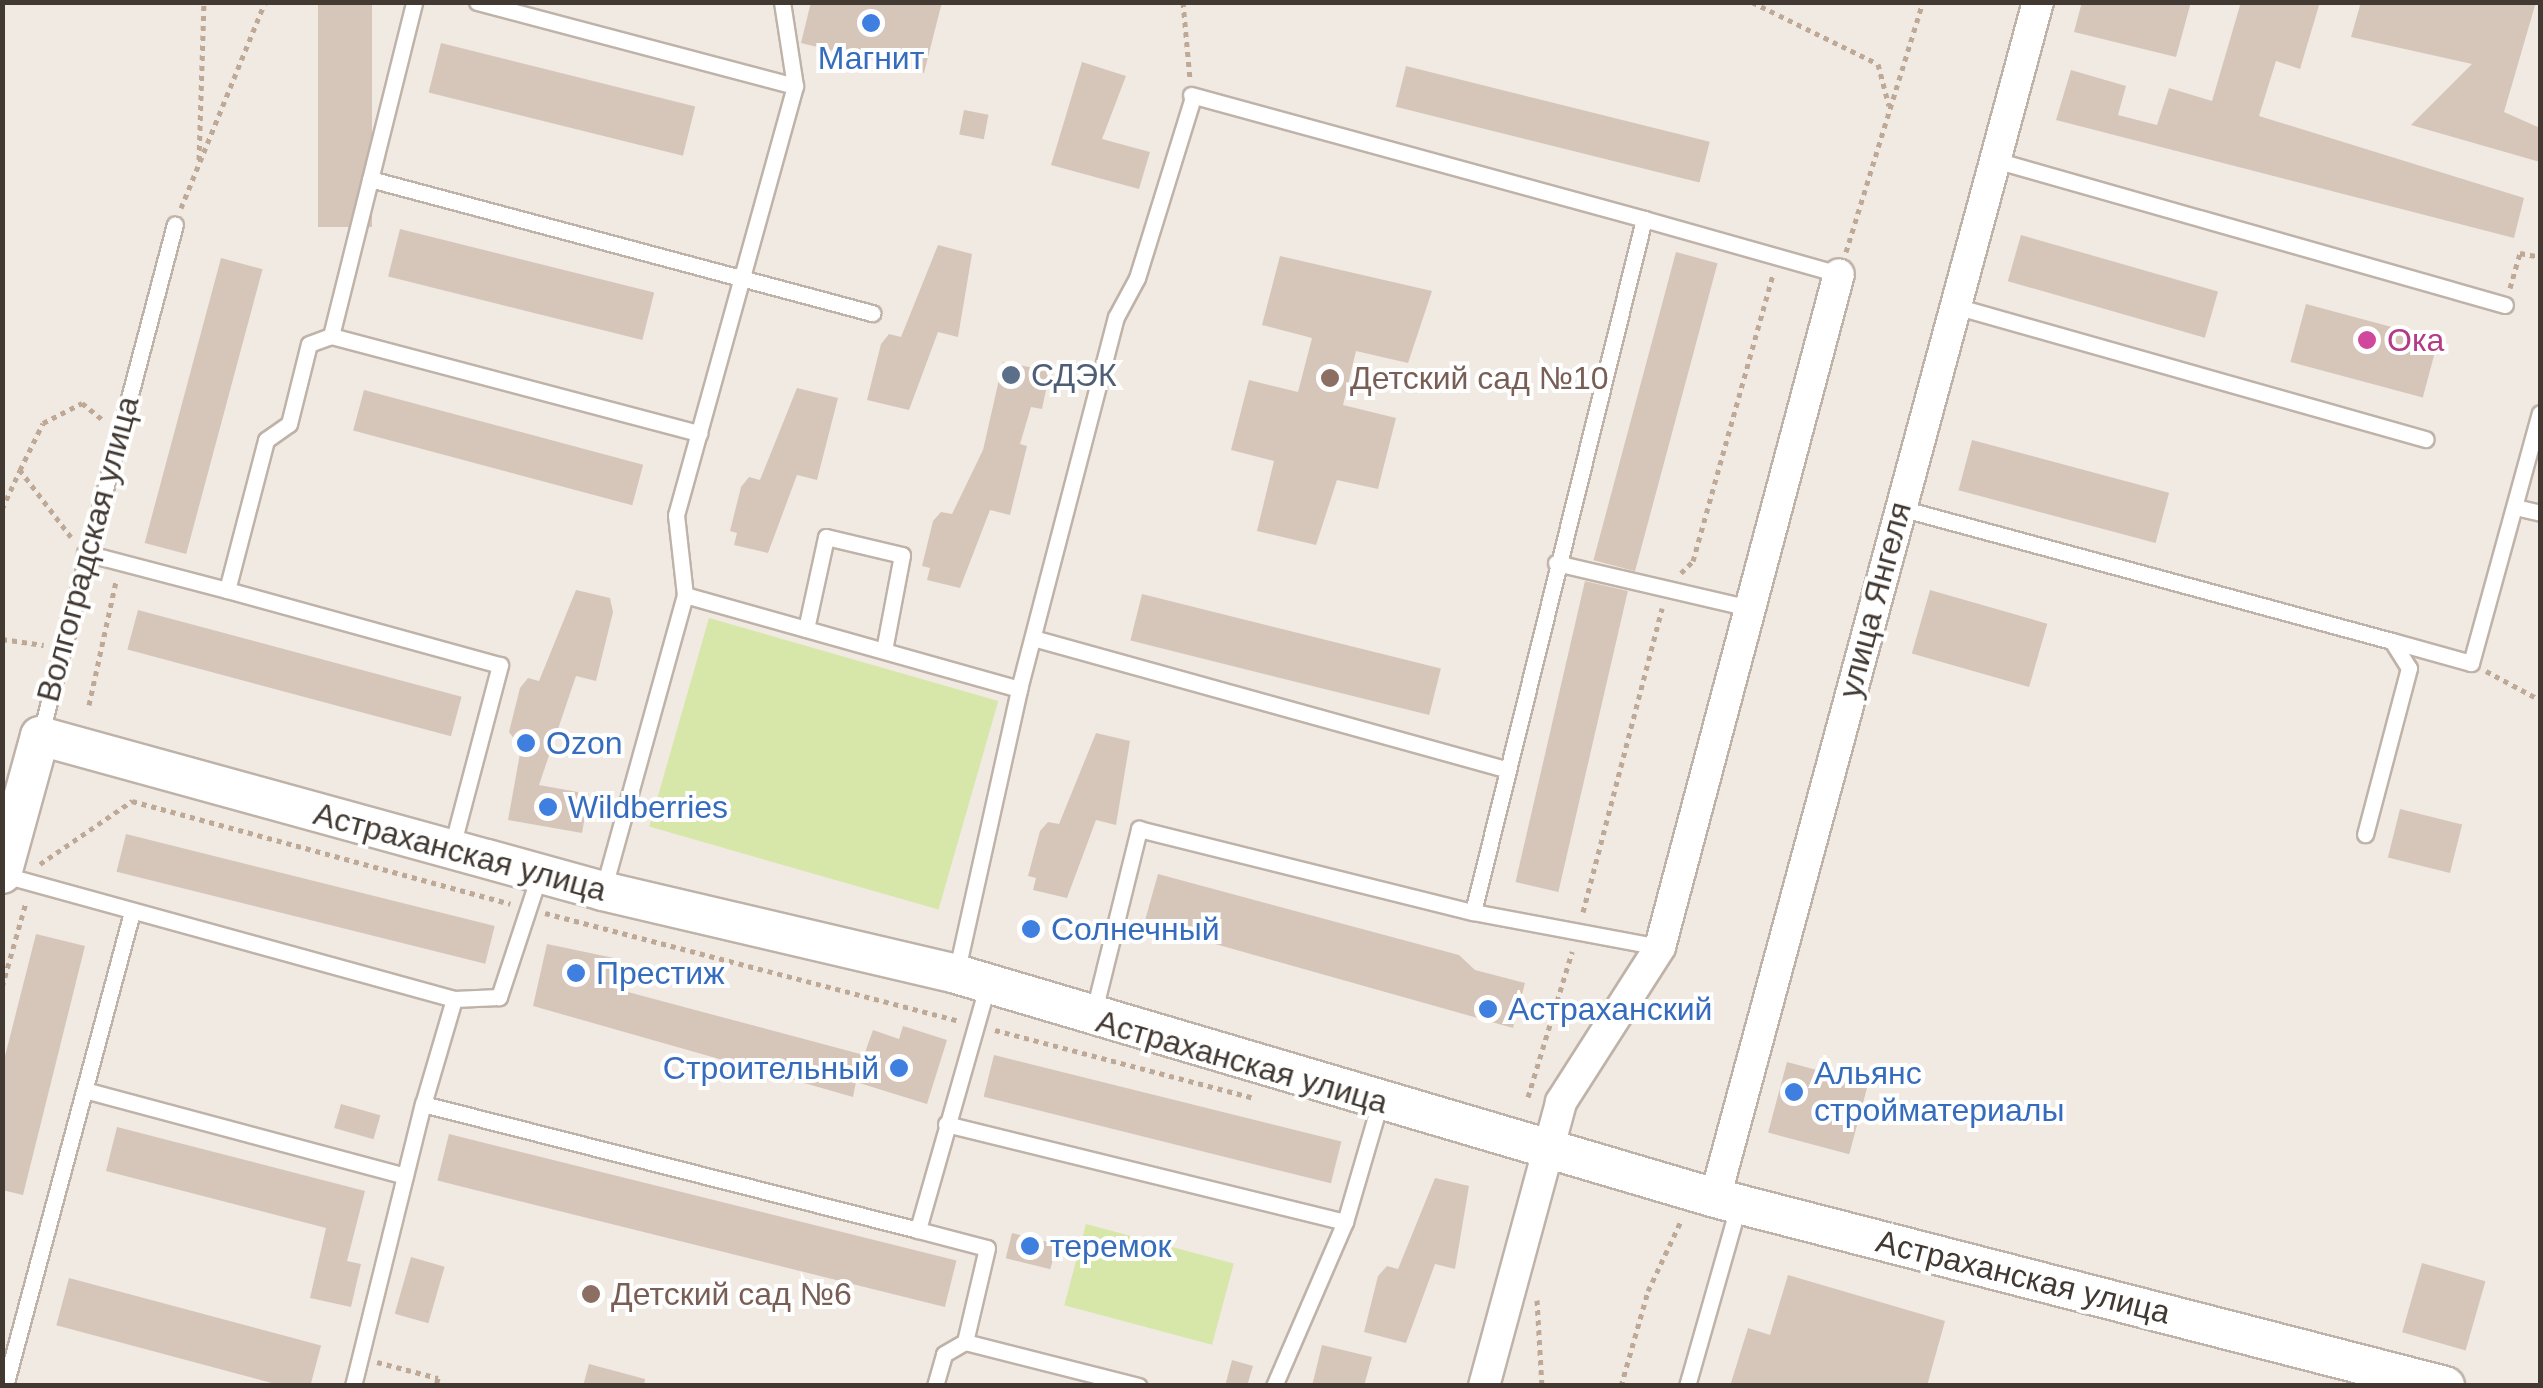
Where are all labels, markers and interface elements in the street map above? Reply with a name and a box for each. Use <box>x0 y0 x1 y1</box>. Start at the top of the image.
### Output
marker: Магнит <box>860 12 882 34</box>
place label: Магнит <box>818 39 924 77</box>
place label: Ока <box>2387 321 2444 359</box>
marker: Ока <box>2356 329 2378 351</box>
place label: СДЭК <box>1031 356 1117 394</box>
place label: Детский сад №10 <box>1350 359 1609 397</box>
marker: СДЭК <box>1000 364 1022 386</box>
marker: Детский сад №10 <box>1319 367 1341 389</box>
street label: Волгоградская улица <box>29 392 147 706</box>
street label: улица Янгеля <box>1830 498 1920 702</box>
place label: Ozon <box>546 724 622 762</box>
marker: Ozon <box>515 732 537 754</box>
place label: Wildberries <box>568 788 728 826</box>
street label: Астраханская улица <box>309 794 611 910</box>
marker: Wildberries <box>537 796 559 818</box>
place label: Солнечный <box>1051 910 1220 948</box>
marker: Солнечный <box>1020 918 1042 940</box>
place label: Престиж <box>596 954 725 992</box>
marker: Престиж <box>565 962 587 984</box>
place label: Астраханский <box>1508 990 1712 1028</box>
marker: Астраханский <box>1477 998 1499 1020</box>
street label: Астраханская улица <box>1092 1002 1392 1122</box>
place label: Строительный <box>663 1049 879 1087</box>
place label: Альянс стройматериалы <box>1814 1055 2064 1130</box>
marker: Строительный <box>888 1057 910 1079</box>
marker: Альянс стройматериалы <box>1783 1081 1805 1103</box>
street label: Астраханская улица <box>1872 1222 2174 1332</box>
place label: теремок <box>1050 1227 1171 1265</box>
marker: теремок <box>1019 1235 1041 1257</box>
place label: Детский сад №6 <box>611 1275 852 1313</box>
marker: Детский сад №6 <box>580 1283 602 1305</box>

